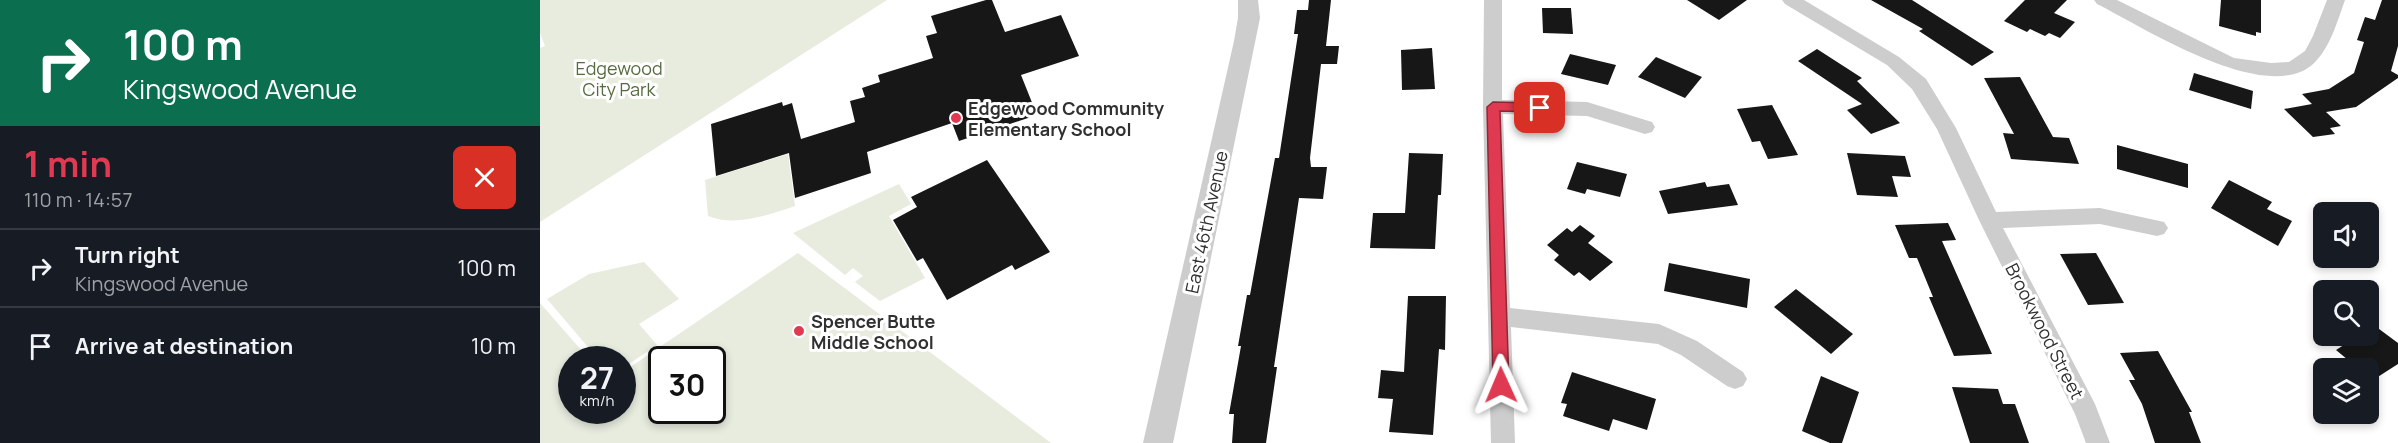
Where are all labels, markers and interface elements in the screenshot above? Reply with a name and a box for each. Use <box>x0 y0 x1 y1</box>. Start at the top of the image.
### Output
text: 100 m <box>123 15 243 73</box>
icon: right <box>24 24 102 102</box>
park label: Edgewood City Park <box>575 56 663 101</box>
text: Kingswood Avenue <box>123 70 357 107</box>
pin <box>1514 82 1565 133</box>
icon: arrive <box>1523 91 1556 124</box>
place label: Edgewood Community Elementary School <box>968 96 1164 141</box>
marker: Edgewood Community Elementary School <box>949 111 963 125</box>
text: 1 min <box>24 139 112 188</box>
button: close <box>453 146 516 209</box>
street label: East 46th Avenue <box>1179 148 1233 296</box>
text: 110 m · 14:57 <box>24 186 132 213</box>
map controls <box>2313 202 2379 424</box>
button: sound <box>2313 202 2379 268</box>
text: Turn right <box>75 240 180 270</box>
icon: right <box>24 252 57 285</box>
text: 100 m <box>458 253 516 283</box>
street label: Brookwood Street <box>2000 259 2090 403</box>
text: Kingswood Avenue <box>75 270 248 297</box>
button: search <box>2313 280 2379 346</box>
place label: Spencer Butte Middle School <box>811 309 935 354</box>
marker: Spencer Butte Middle School <box>792 324 806 338</box>
icon: arrive <box>24 330 57 363</box>
text: Arrive at destination <box>75 331 293 361</box>
text: 10 m <box>471 331 516 361</box>
speed limit sign: 30 <box>648 346 726 424</box>
position arrow <box>1469 353 1533 417</box>
text: 27 <box>580 357 614 398</box>
button: layers <box>2313 358 2379 424</box>
text: km/h <box>580 390 614 411</box>

